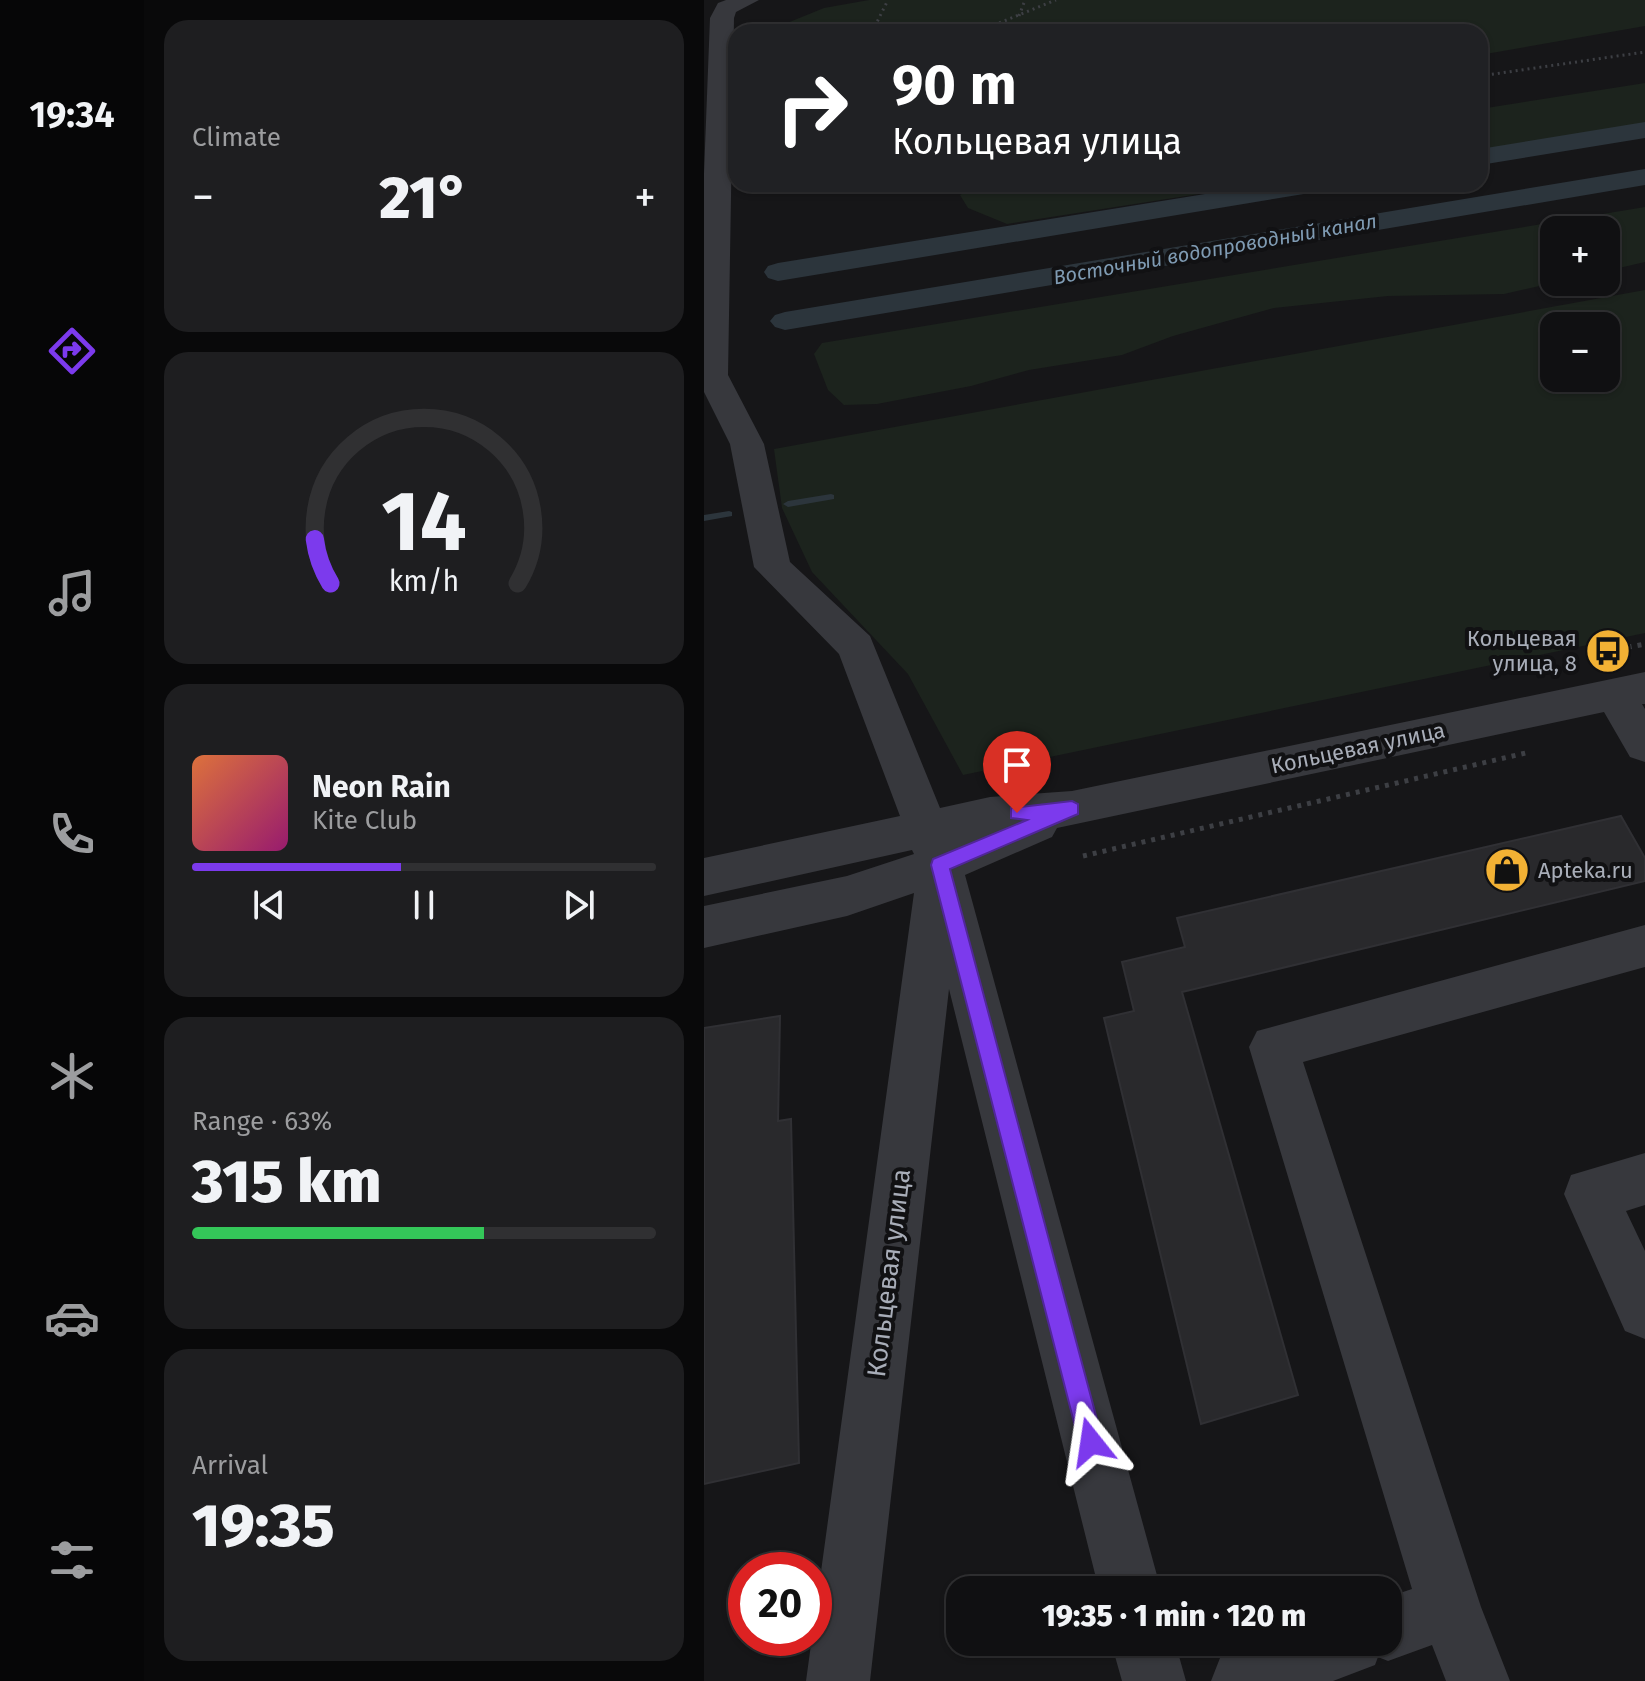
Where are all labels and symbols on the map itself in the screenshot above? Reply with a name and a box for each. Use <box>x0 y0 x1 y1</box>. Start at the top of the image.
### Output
water label: Восточный водопроводный канал <box>1051 209 1379 289</box>
place label: Кольцевая улица, 8 <box>1467 625 1577 677</box>
bus stop icon: Кольцевая улица, 8 <box>1584 627 1632 675</box>
street label: Кольцевая улица <box>1268 716 1448 780</box>
pin <box>983 731 1051 813</box>
shop icon: Apteka.ru <box>1483 846 1531 894</box>
place label: Apteka.ru <box>1538 857 1633 884</box>
street label: Кольцевая улица <box>861 1167 917 1379</box>
position arrow <box>1049 1400 1133 1484</box>
speed limit sign: 20 <box>728 1552 832 1656</box>

